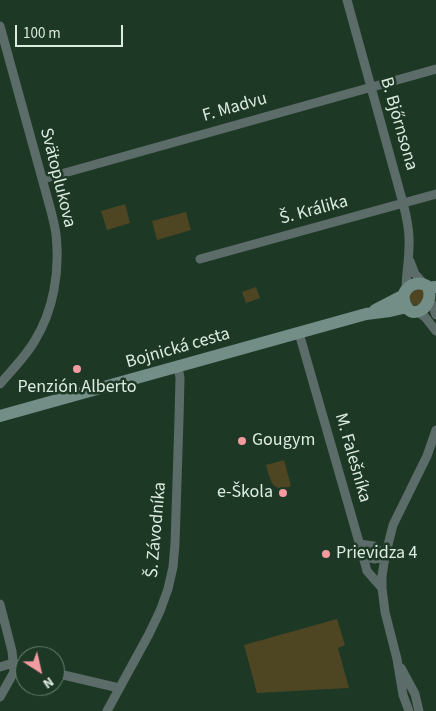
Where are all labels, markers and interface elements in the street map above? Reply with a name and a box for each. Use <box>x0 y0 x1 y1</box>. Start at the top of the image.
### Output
scale bar <box>18 15 125 47</box>
text: 100 m <box>23 23 61 44</box>
street label: B. Bjőrnsona <box>374 75 422 173</box>
street label: F. Madvu <box>200 89 270 127</box>
street label: Svätoplukova <box>34 126 80 230</box>
street label: Š. Králika <box>277 192 351 230</box>
street label: Bojnická cesta <box>123 324 233 374</box>
marker: Penzión Alberto <box>71 363 83 375</box>
place label: Penzión Alberto <box>18 377 136 399</box>
street label: M. Falešníka <box>329 411 375 505</box>
place label: Gougym <box>252 430 315 452</box>
marker: Gougym <box>236 435 248 447</box>
street label: Š. Závodníka <box>142 481 172 579</box>
place label: e-Škola <box>217 482 273 504</box>
marker: e-Škola <box>277 487 289 499</box>
place label: Prievidza 4 <box>336 543 418 565</box>
marker: Prievidza 4 <box>320 548 332 560</box>
north arrow <box>15 646 65 696</box>
text: N <box>38 672 58 693</box>

